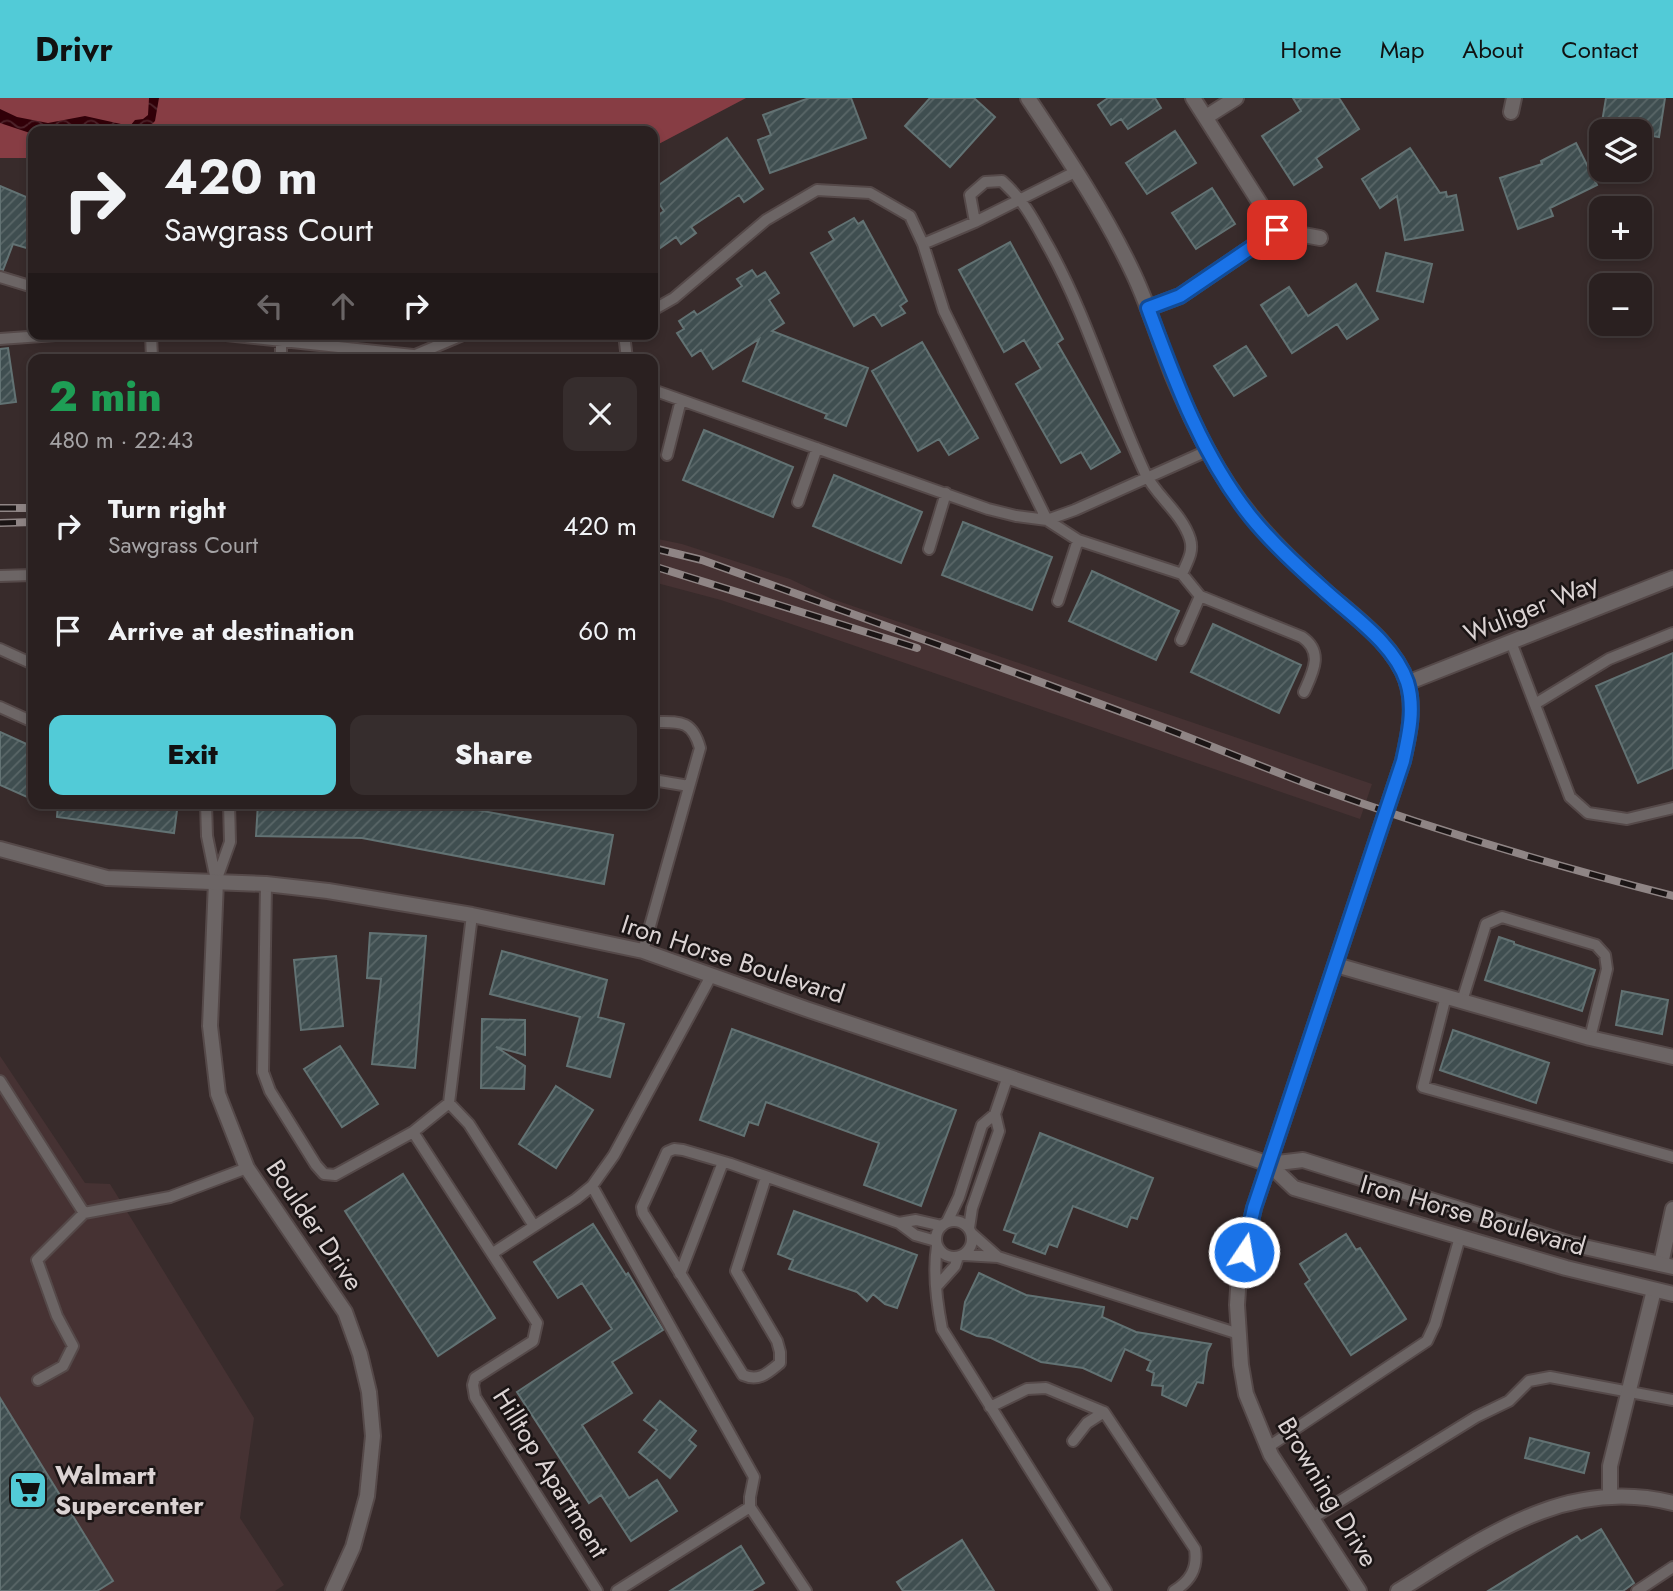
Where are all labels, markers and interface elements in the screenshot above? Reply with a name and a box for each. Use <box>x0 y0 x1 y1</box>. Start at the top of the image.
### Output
text: Drivr <box>35 26 113 73</box>
text: Home <box>1280 32 1342 67</box>
text: Map <box>1380 32 1424 67</box>
text: About <box>1462 32 1523 67</box>
text: Contact <box>1561 32 1638 67</box>
map controls <box>1589 119 1652 336</box>
button: layers <box>1589 119 1652 182</box>
text: 420 m <box>164 142 318 212</box>
icon: right <box>49 154 140 245</box>
button: + <box>1589 196 1652 259</box>
pin <box>1247 200 1307 260</box>
text: Sawgrass Court <box>164 207 373 253</box>
icon: arrive <box>1258 211 1296 249</box>
button: − <box>1589 273 1652 336</box>
icon: left <box>251 287 289 325</box>
icon: ahead <box>324 287 362 325</box>
icon: right <box>397 287 435 325</box>
text: 2 min <box>49 366 162 427</box>
button: close <box>563 377 637 451</box>
text: 480 m · 22:43 <box>49 423 193 457</box>
text: Turn right <box>108 490 226 528</box>
icon: right <box>49 507 87 545</box>
text: 420 m <box>563 507 637 545</box>
text: Sawgrass Court <box>108 528 258 562</box>
street label: Wuliger Way <box>1458 564 1605 652</box>
icon: arrive <box>49 612 87 650</box>
text: Arrive at destination <box>108 612 355 650</box>
text: 60 m <box>578 612 637 650</box>
button: Exit <box>49 715 336 795</box>
button: Share <box>350 715 637 795</box>
street label: Iron Horse Boulevard <box>616 905 850 1013</box>
street label: Boulder Drive <box>257 1152 373 1298</box>
street label: Iron Horse Boulevard <box>1356 1165 1590 1265</box>
position arrow <box>1207 1215 1281 1289</box>
street label: Hilltop Apartment <box>484 1381 619 1566</box>
street label: Browning Drive <box>1268 1410 1388 1574</box>
place label: Walmart Supercenter <box>55 1456 204 1524</box>
supermarket icon: Walmart Supercenter <box>7 1469 49 1511</box>

